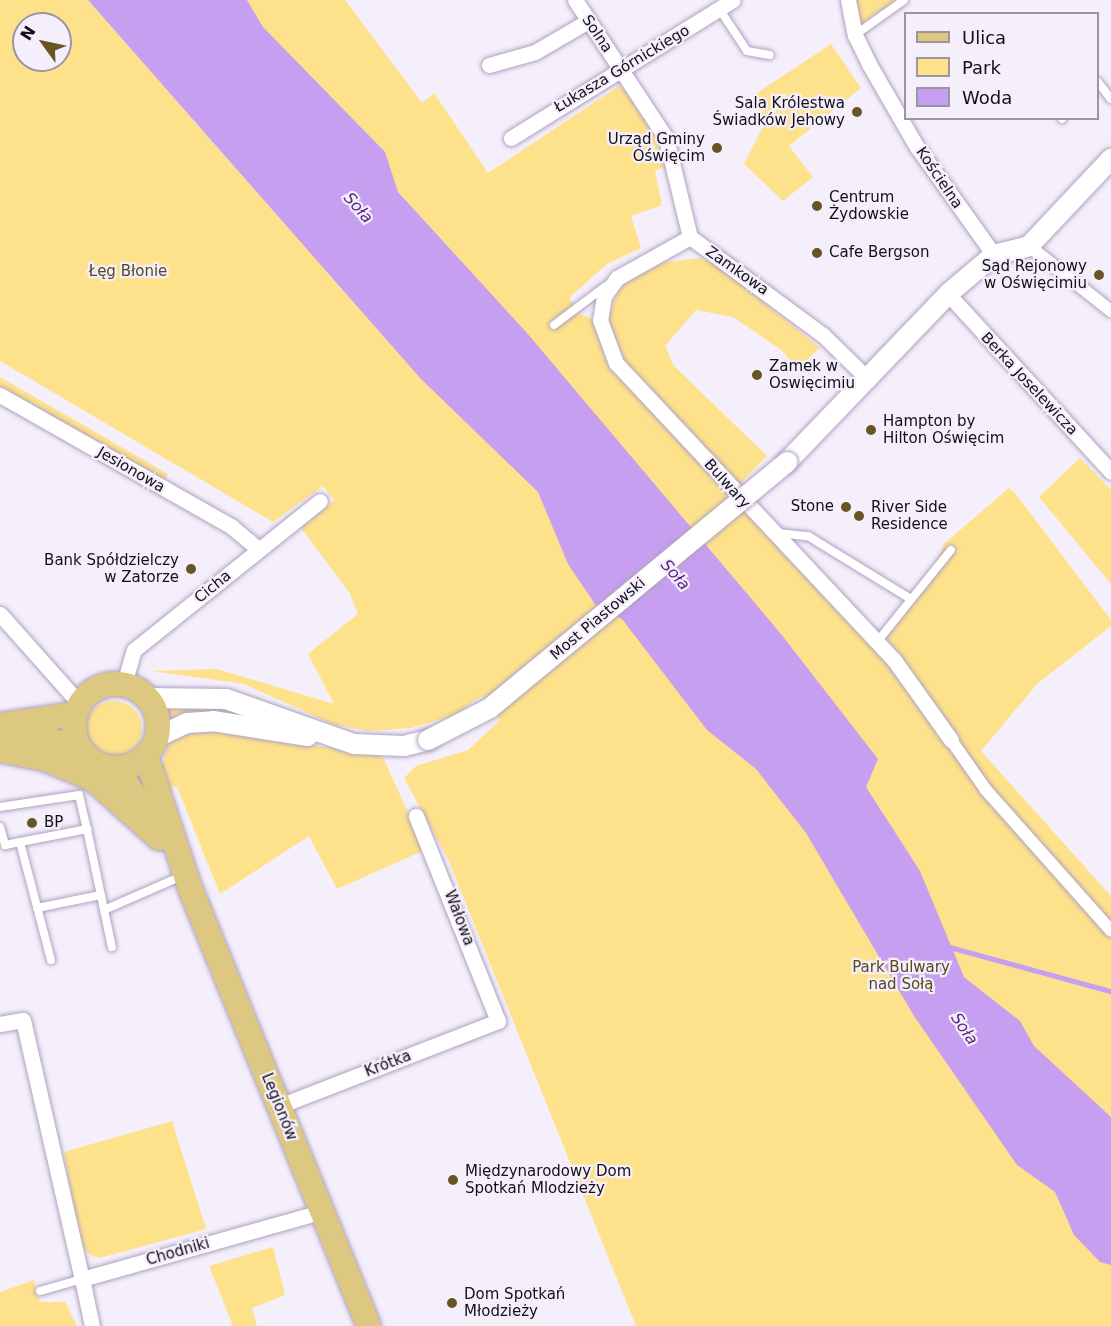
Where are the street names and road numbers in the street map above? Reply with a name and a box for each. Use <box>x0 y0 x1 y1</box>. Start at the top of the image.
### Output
street label: Solna <box>578 12 616 56</box>
street label: Łukasza Górnickiego <box>551 21 693 117</box>
street label: Kościelna <box>912 144 966 212</box>
street label: Zamkowa <box>702 243 772 299</box>
street label: Berka Joselewicza <box>977 329 1081 439</box>
street label: Jesionowa <box>94 443 168 497</box>
street label: Bulwary <box>700 456 754 512</box>
street label: Cicha <box>191 567 235 607</box>
street label: Most Piastowski <box>547 574 649 664</box>
street label: Wałowa <box>440 888 478 948</box>
street label: Krótka <box>362 1047 414 1081</box>
street label: Legionów <box>257 1071 301 1143</box>
street label: Chodniki <box>144 1234 212 1270</box>

